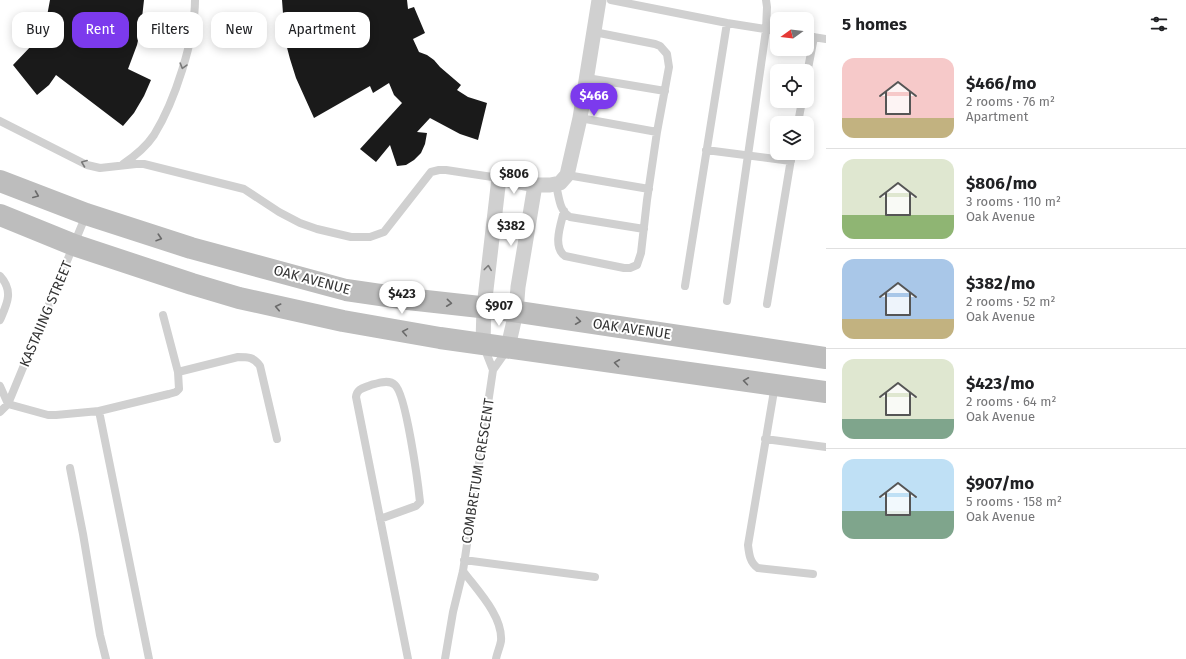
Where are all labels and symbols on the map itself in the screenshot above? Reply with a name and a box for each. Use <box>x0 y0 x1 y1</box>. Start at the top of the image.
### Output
north arrow <box>770 12 814 56</box>
one-way arrow <box>179 62 188 69</box>
pin: $466 <box>570 83 618 117</box>
one-way arrow <box>80 160 87 168</box>
pin: $806 <box>490 161 538 195</box>
one-way arrow <box>32 190 40 198</box>
pin: $382 <box>487 213 535 247</box>
one-way arrow <box>155 233 162 241</box>
street label: KASTAIING STREET <box>16 258 76 370</box>
street label: OAK AVENUE <box>272 262 352 298</box>
one-way arrow <box>483 265 492 272</box>
pin: $423 <box>378 281 426 315</box>
pin: $907 <box>475 293 523 327</box>
one-way arrow <box>446 299 452 308</box>
one-way arrow <box>275 303 281 311</box>
street label: OAK AVENUE <box>592 315 672 343</box>
one-way arrow <box>575 316 581 325</box>
one-way arrow <box>402 328 408 337</box>
one-way arrow <box>614 359 620 368</box>
one-way arrow <box>743 377 749 386</box>
street label: COMBRETUM CRESCENT <box>458 396 498 545</box>

